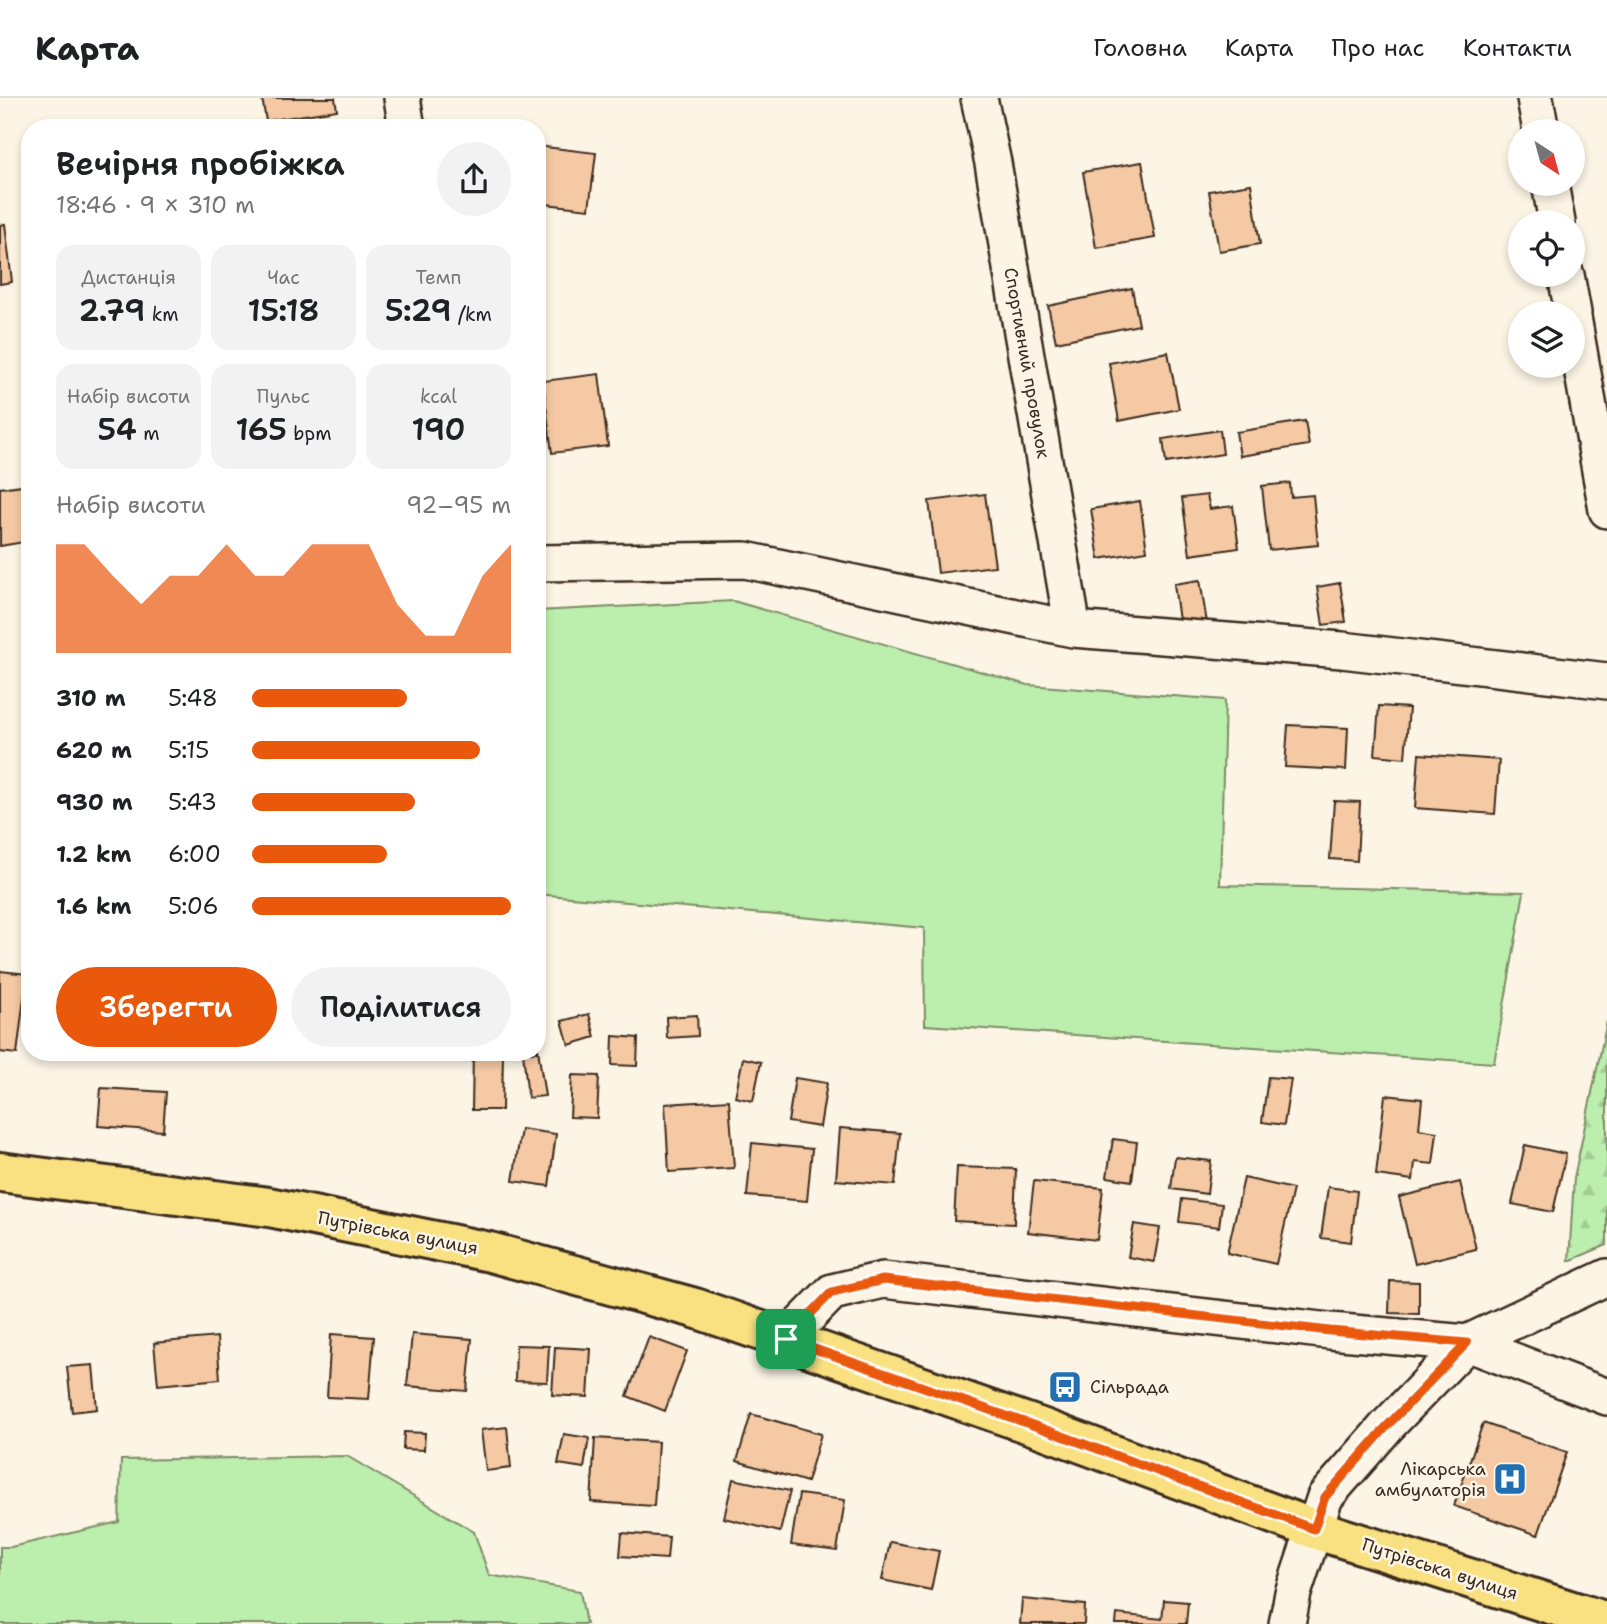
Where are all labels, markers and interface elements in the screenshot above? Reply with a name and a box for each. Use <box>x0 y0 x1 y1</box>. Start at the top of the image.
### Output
text: Карта <box>35 26 139 71</box>
text: Головна <box>1093 32 1187 64</box>
text: Карта <box>1225 32 1294 64</box>
text: Про нас <box>1332 32 1425 64</box>
text: Контакти <box>1463 32 1572 64</box>
north arrow <box>1508 119 1586 196</box>
map controls <box>1508 119 1585 378</box>
text: Вечірня пробіжка <box>56 142 345 185</box>
button: share <box>437 142 511 216</box>
text: 18:46 · 9 × 310 m <box>56 190 255 220</box>
button: locate <box>1508 210 1585 287</box>
text: Дистанція <box>81 265 176 290</box>
text: Час <box>267 265 300 290</box>
text: Темп <box>416 265 461 290</box>
street label: Спортивний провулок <box>998 266 1056 461</box>
text: 2.79 <box>78 290 145 331</box>
text: 15:18 <box>247 290 320 331</box>
text: 5:29 <box>385 290 452 331</box>
button: layers <box>1508 301 1585 378</box>
text: km <box>145 302 179 327</box>
text: /km <box>452 302 492 327</box>
text: Набір висоти <box>67 384 190 409</box>
text: Пульс <box>257 384 310 409</box>
text: kcal <box>420 384 457 409</box>
text: 54 <box>97 409 137 450</box>
text: 165 <box>235 409 287 450</box>
text: 190 <box>411 409 466 450</box>
text: m <box>137 421 160 446</box>
text: bpm <box>287 421 332 446</box>
text: Набір висоти <box>56 490 206 520</box>
text: 92–95 m <box>406 490 511 520</box>
text: 310 m <box>56 683 126 713</box>
text: 5:48 <box>168 683 218 713</box>
text: 620 m <box>56 735 132 765</box>
text: 5:15 <box>168 735 209 765</box>
text: 930 m <box>56 787 133 817</box>
text: 5:43 <box>168 787 217 817</box>
text: 1.2 km <box>56 839 132 869</box>
text: 6:00 <box>168 839 221 869</box>
text: 1.6 km <box>56 891 131 921</box>
text: 5:06 <box>168 891 219 921</box>
button: Зберегти <box>56 967 277 1047</box>
button: Поділитися <box>291 967 511 1047</box>
street label: Путрівська вулиця <box>316 1206 480 1260</box>
pin <box>756 1309 816 1369</box>
icon: arrive <box>767 1320 805 1358</box>
bus stop icon: Сільрада <box>1046 1368 1084 1406</box>
place label: Сільрада <box>1090 1375 1169 1399</box>
place label: Лікарська амбулаторія <box>1375 1457 1486 1502</box>
hospital icon: Лікарська амбулаторія <box>1491 1460 1529 1498</box>
street label: Путрівська вулиця <box>1359 1532 1521 1606</box>

